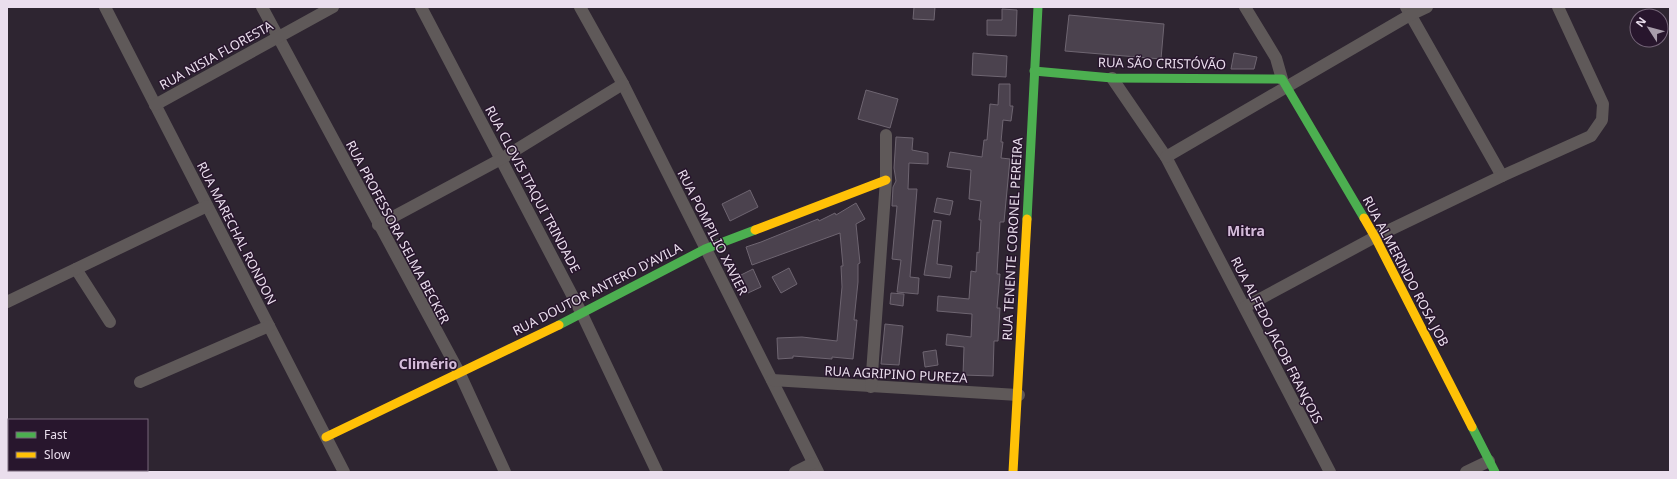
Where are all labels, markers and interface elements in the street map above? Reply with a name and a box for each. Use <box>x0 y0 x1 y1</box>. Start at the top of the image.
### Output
north arrow <box>1629 8 1669 48</box>
text: N <box>1632 14 1649 30</box>
street label: RUA NISIA FLORESTA <box>156 16 277 94</box>
street label: RUA SÃO CRISTÓVÃO <box>1098 53 1226 73</box>
street label: RUA CLOVIS ITAQUI TRINDADE <box>481 102 585 276</box>
street label: RUA TENENTE CORONEL PEREIRA <box>998 136 1026 341</box>
street label: RUA PROFESSORA SELMA BECKER <box>342 137 454 327</box>
street label: RUA MARECHAL RONDON <box>193 158 281 308</box>
street label: RUA POMPILIO XAVIER <box>673 166 753 298</box>
street label: RUA ALMERINDO ROSA JOB <box>1359 193 1453 349</box>
district label: Mitra <box>1227 221 1265 240</box>
street label: RUA DOUTOR ANTERO D'AVILA <box>509 238 685 340</box>
street label: RUA ALFEDO JACOB FRANÇOIS <box>1227 253 1327 427</box>
district label: Climério <box>399 354 458 373</box>
street label: RUA AGRIPINO PUREZA <box>824 361 969 387</box>
legend <box>8 419 148 471</box>
text: Fast <box>44 426 68 443</box>
text: Slow <box>44 446 71 463</box>

